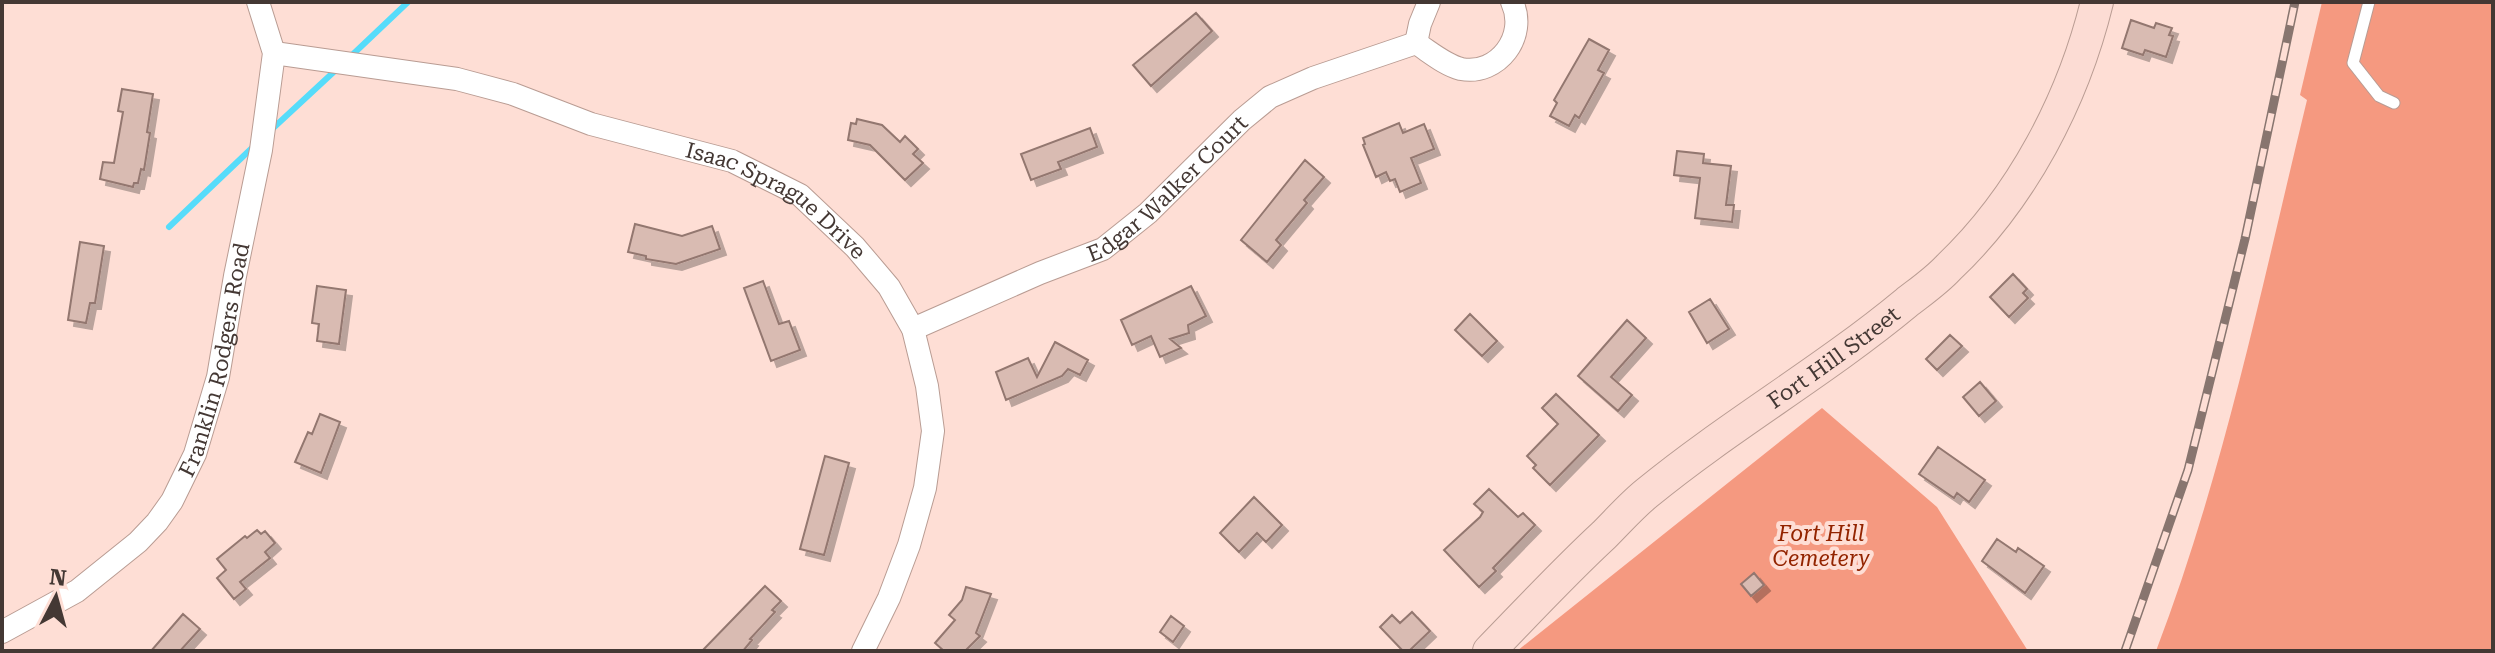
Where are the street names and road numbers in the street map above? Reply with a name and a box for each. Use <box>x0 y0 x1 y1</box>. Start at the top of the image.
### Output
street label: Edgar Walker Court <box>1083 110 1252 266</box>
street label: Isaac Sprague Drive <box>683 137 872 264</box>
street label: Franklin Rodgers Road <box>173 240 254 481</box>
street label: Fort Hill Street <box>1763 301 1904 413</box>

